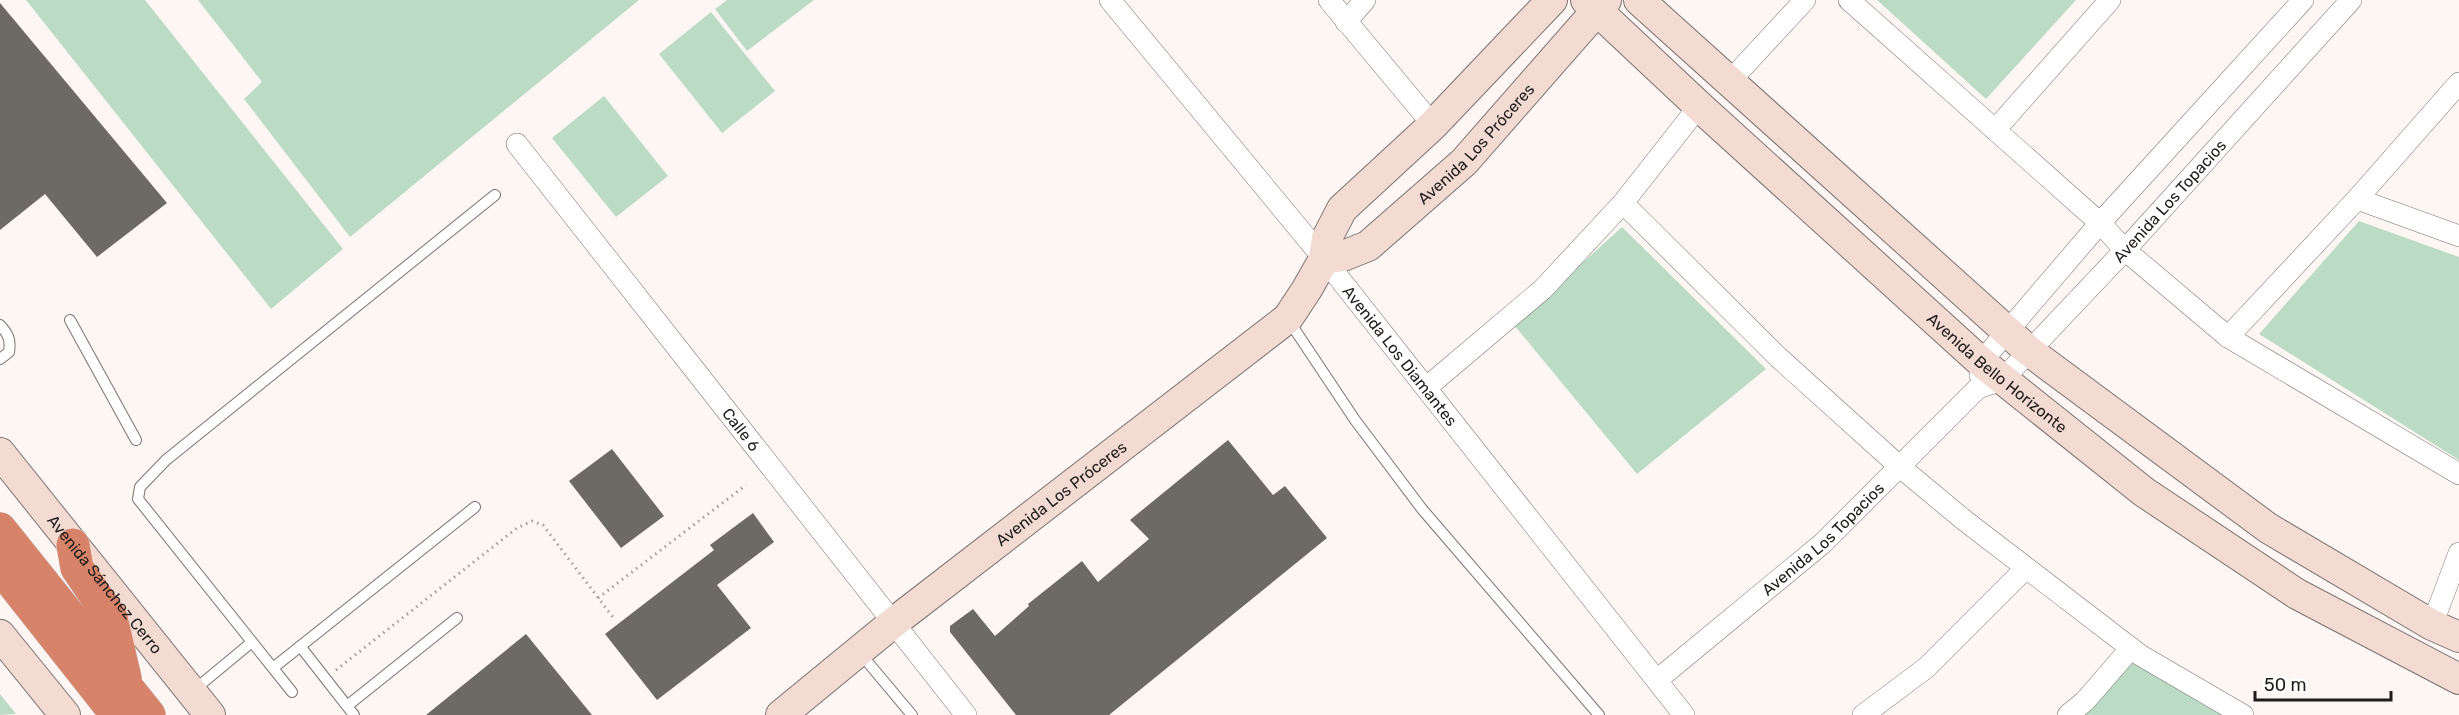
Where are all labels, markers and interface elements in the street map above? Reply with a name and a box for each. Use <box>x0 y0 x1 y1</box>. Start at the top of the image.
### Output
street label: Avenida Los Próceres <box>1414 80 1538 208</box>
street label: Avenida Los Topacios <box>2109 136 2230 266</box>
street label: Avenida Los Diamantes <box>1339 282 1461 430</box>
street label: Avenida Bello Horizonte <box>1923 308 2071 437</box>
street label: Calle 6 <box>719 404 764 455</box>
street label: Avenida Los Próceres <box>992 437 1130 550</box>
street label: Avenida Los Topacios <box>1758 478 1888 599</box>
street label: Avenida Sánchez Cerro <box>44 511 166 657</box>
scale bar <box>2255 664 2392 702</box>
text: 50 m <box>2264 674 2307 696</box>

